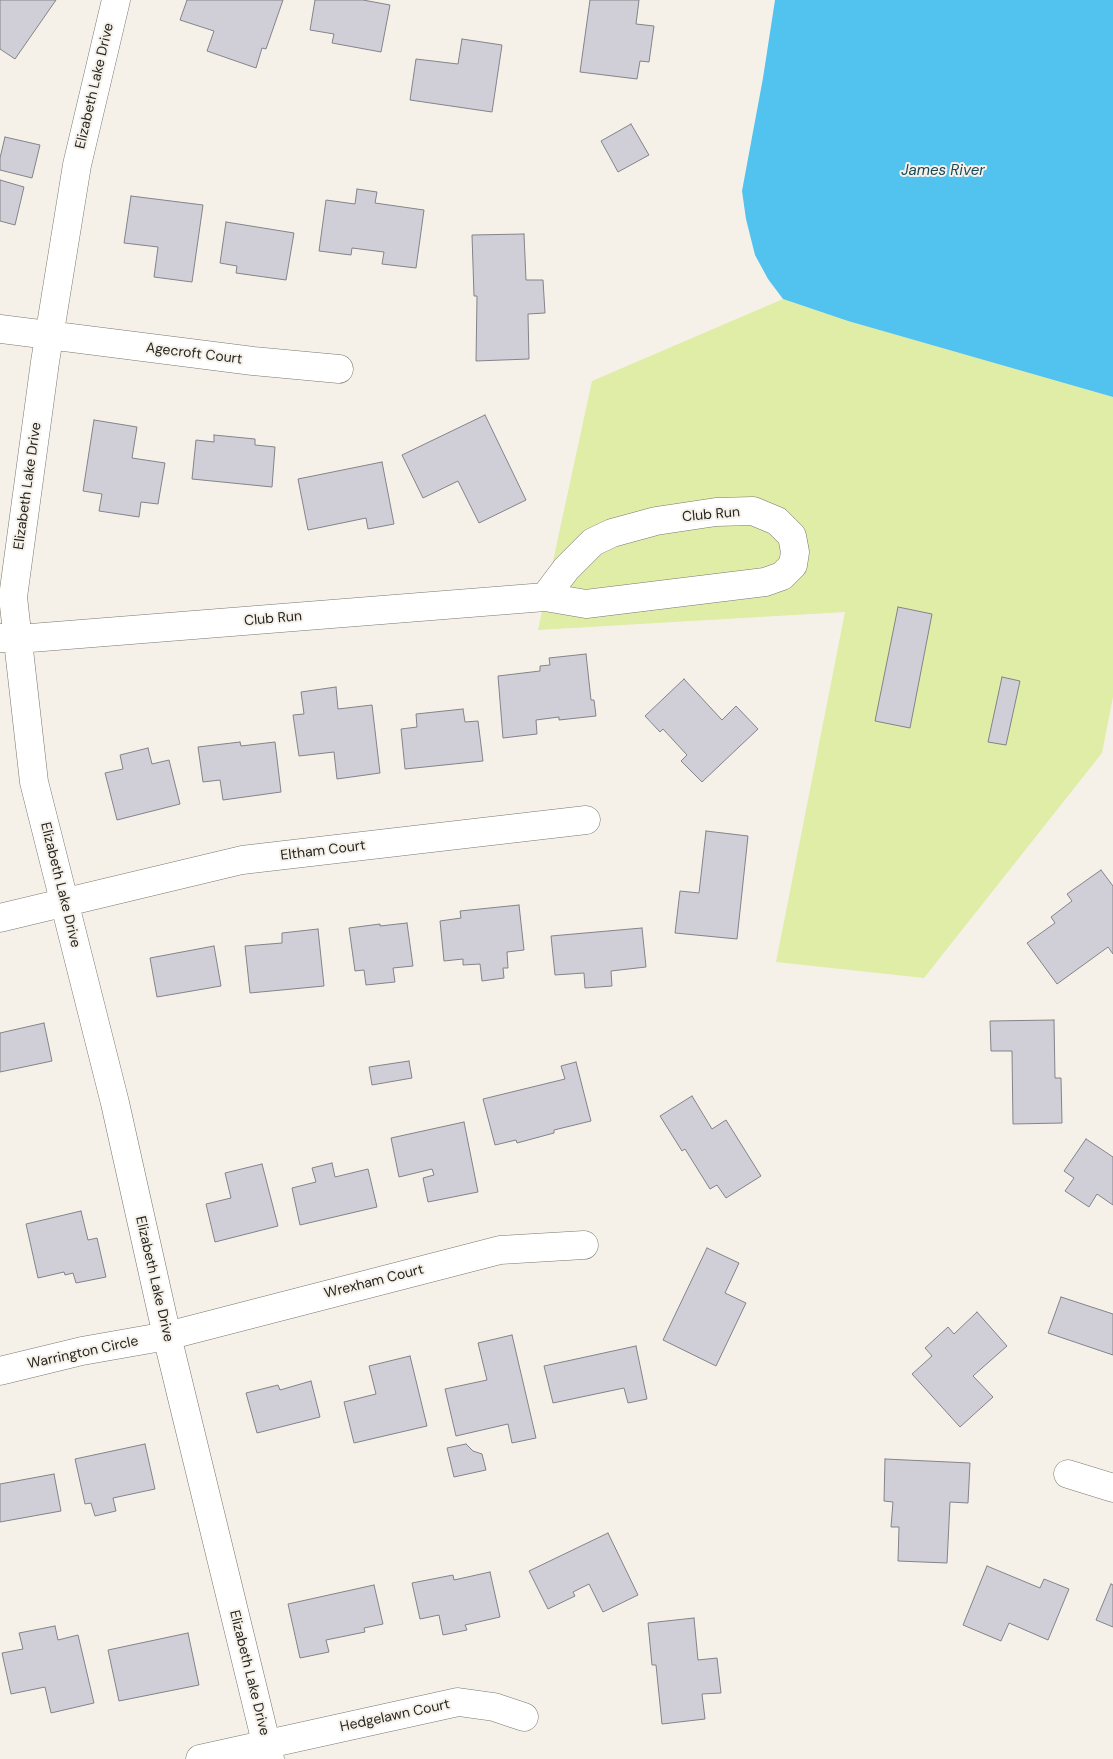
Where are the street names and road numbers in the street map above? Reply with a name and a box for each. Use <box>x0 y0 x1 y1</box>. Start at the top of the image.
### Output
street label: Elizabeth Lake Drive <box>72 21 118 151</box>
street label: Agecroft Court <box>145 340 243 368</box>
street label: Elizabeth Lake Drive <box>11 421 45 551</box>
street label: Club Run <box>681 504 741 526</box>
street label: Club Run <box>243 608 303 630</box>
street label: Elizabeth Lake Drive <box>36 821 84 949</box>
street label: Eltham Court <box>280 837 366 865</box>
street label: Elizabeth Lake Drive <box>131 1214 177 1344</box>
street label: Wrexham Court <box>323 1262 425 1302</box>
street label: Warrington Circle <box>26 1333 140 1373</box>
street label: Elizabeth Lake Drive <box>225 1609 273 1737</box>
street label: Hedgelawn Court <box>339 1696 451 1736</box>

